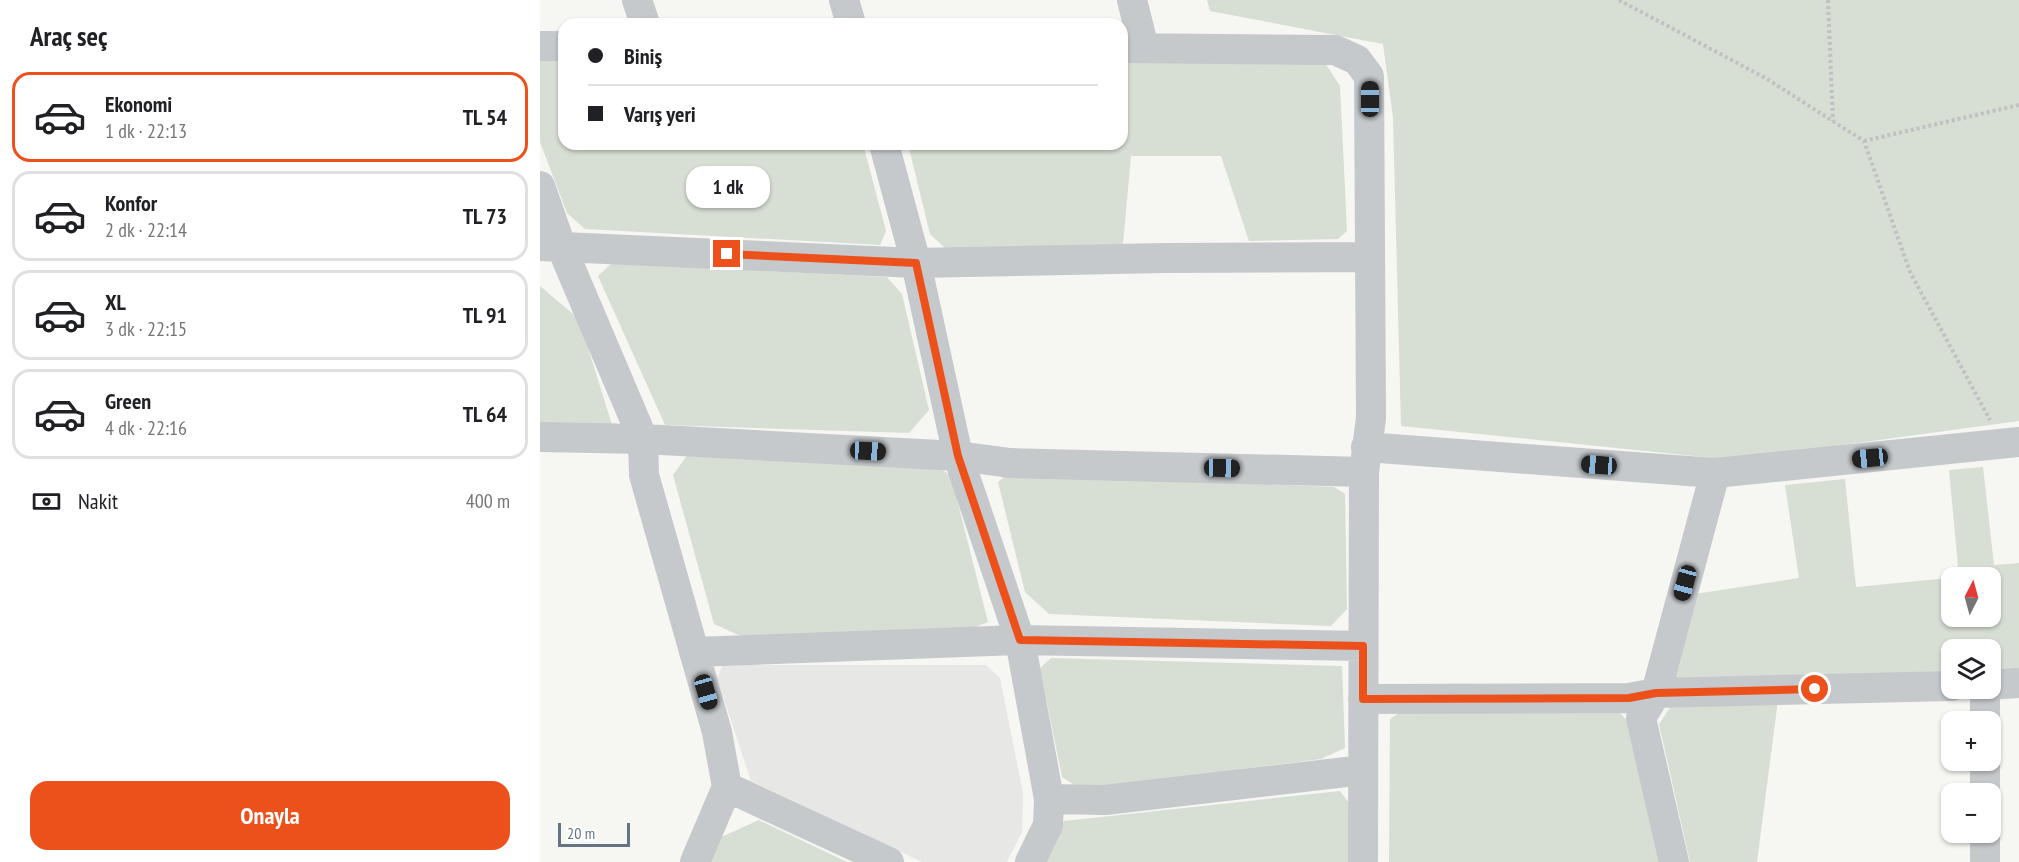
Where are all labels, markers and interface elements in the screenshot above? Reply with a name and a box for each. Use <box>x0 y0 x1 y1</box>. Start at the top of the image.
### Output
text: Araç seç <box>30 19 108 53</box>
text: Biniş <box>624 42 662 70</box>
car <box>1361 81 1379 117</box>
icon: car <box>33 90 87 144</box>
text: Ekonomi <box>105 90 172 118</box>
text: Varış yeri <box>624 100 696 128</box>
text: TL 54 <box>463 103 507 131</box>
text: 1 dk · 22:13 <box>105 118 187 144</box>
callout: 1 dk <box>685 167 769 209</box>
text: 1 dk <box>713 174 743 200</box>
icon: car <box>33 189 87 243</box>
text: Konfor <box>105 189 157 217</box>
text: TL 73 <box>463 202 507 230</box>
text: 2 dk · 22:14 <box>105 217 187 243</box>
route end <box>713 240 740 267</box>
icon: car <box>33 288 87 342</box>
text: XL <box>105 288 126 316</box>
text: TL 91 <box>463 301 507 329</box>
text: 3 dk · 22:15 <box>105 316 187 342</box>
icon: car <box>33 387 87 441</box>
text: Green <box>105 387 151 415</box>
text: TL 64 <box>463 400 507 428</box>
text: 4 dk · 22:16 <box>105 415 187 441</box>
car <box>850 441 886 461</box>
car <box>1851 447 1889 469</box>
car <box>1580 455 1618 475</box>
car <box>1204 459 1240 477</box>
icon: cash <box>30 485 63 518</box>
text: Nakit <box>78 487 118 515</box>
text: 400 m <box>466 488 510 514</box>
car <box>1672 563 1698 603</box>
north arrow <box>1941 567 2001 627</box>
map controls <box>1941 567 2001 843</box>
button: layers <box>1941 639 2001 699</box>
car <box>692 672 720 712</box>
route start <box>1801 675 1828 702</box>
button: + <box>1941 711 2001 771</box>
button: Onayla <box>30 781 510 850</box>
button: − <box>1941 783 2001 843</box>
scale bar <box>558 820 630 848</box>
text: 20 m <box>567 823 595 843</box>

